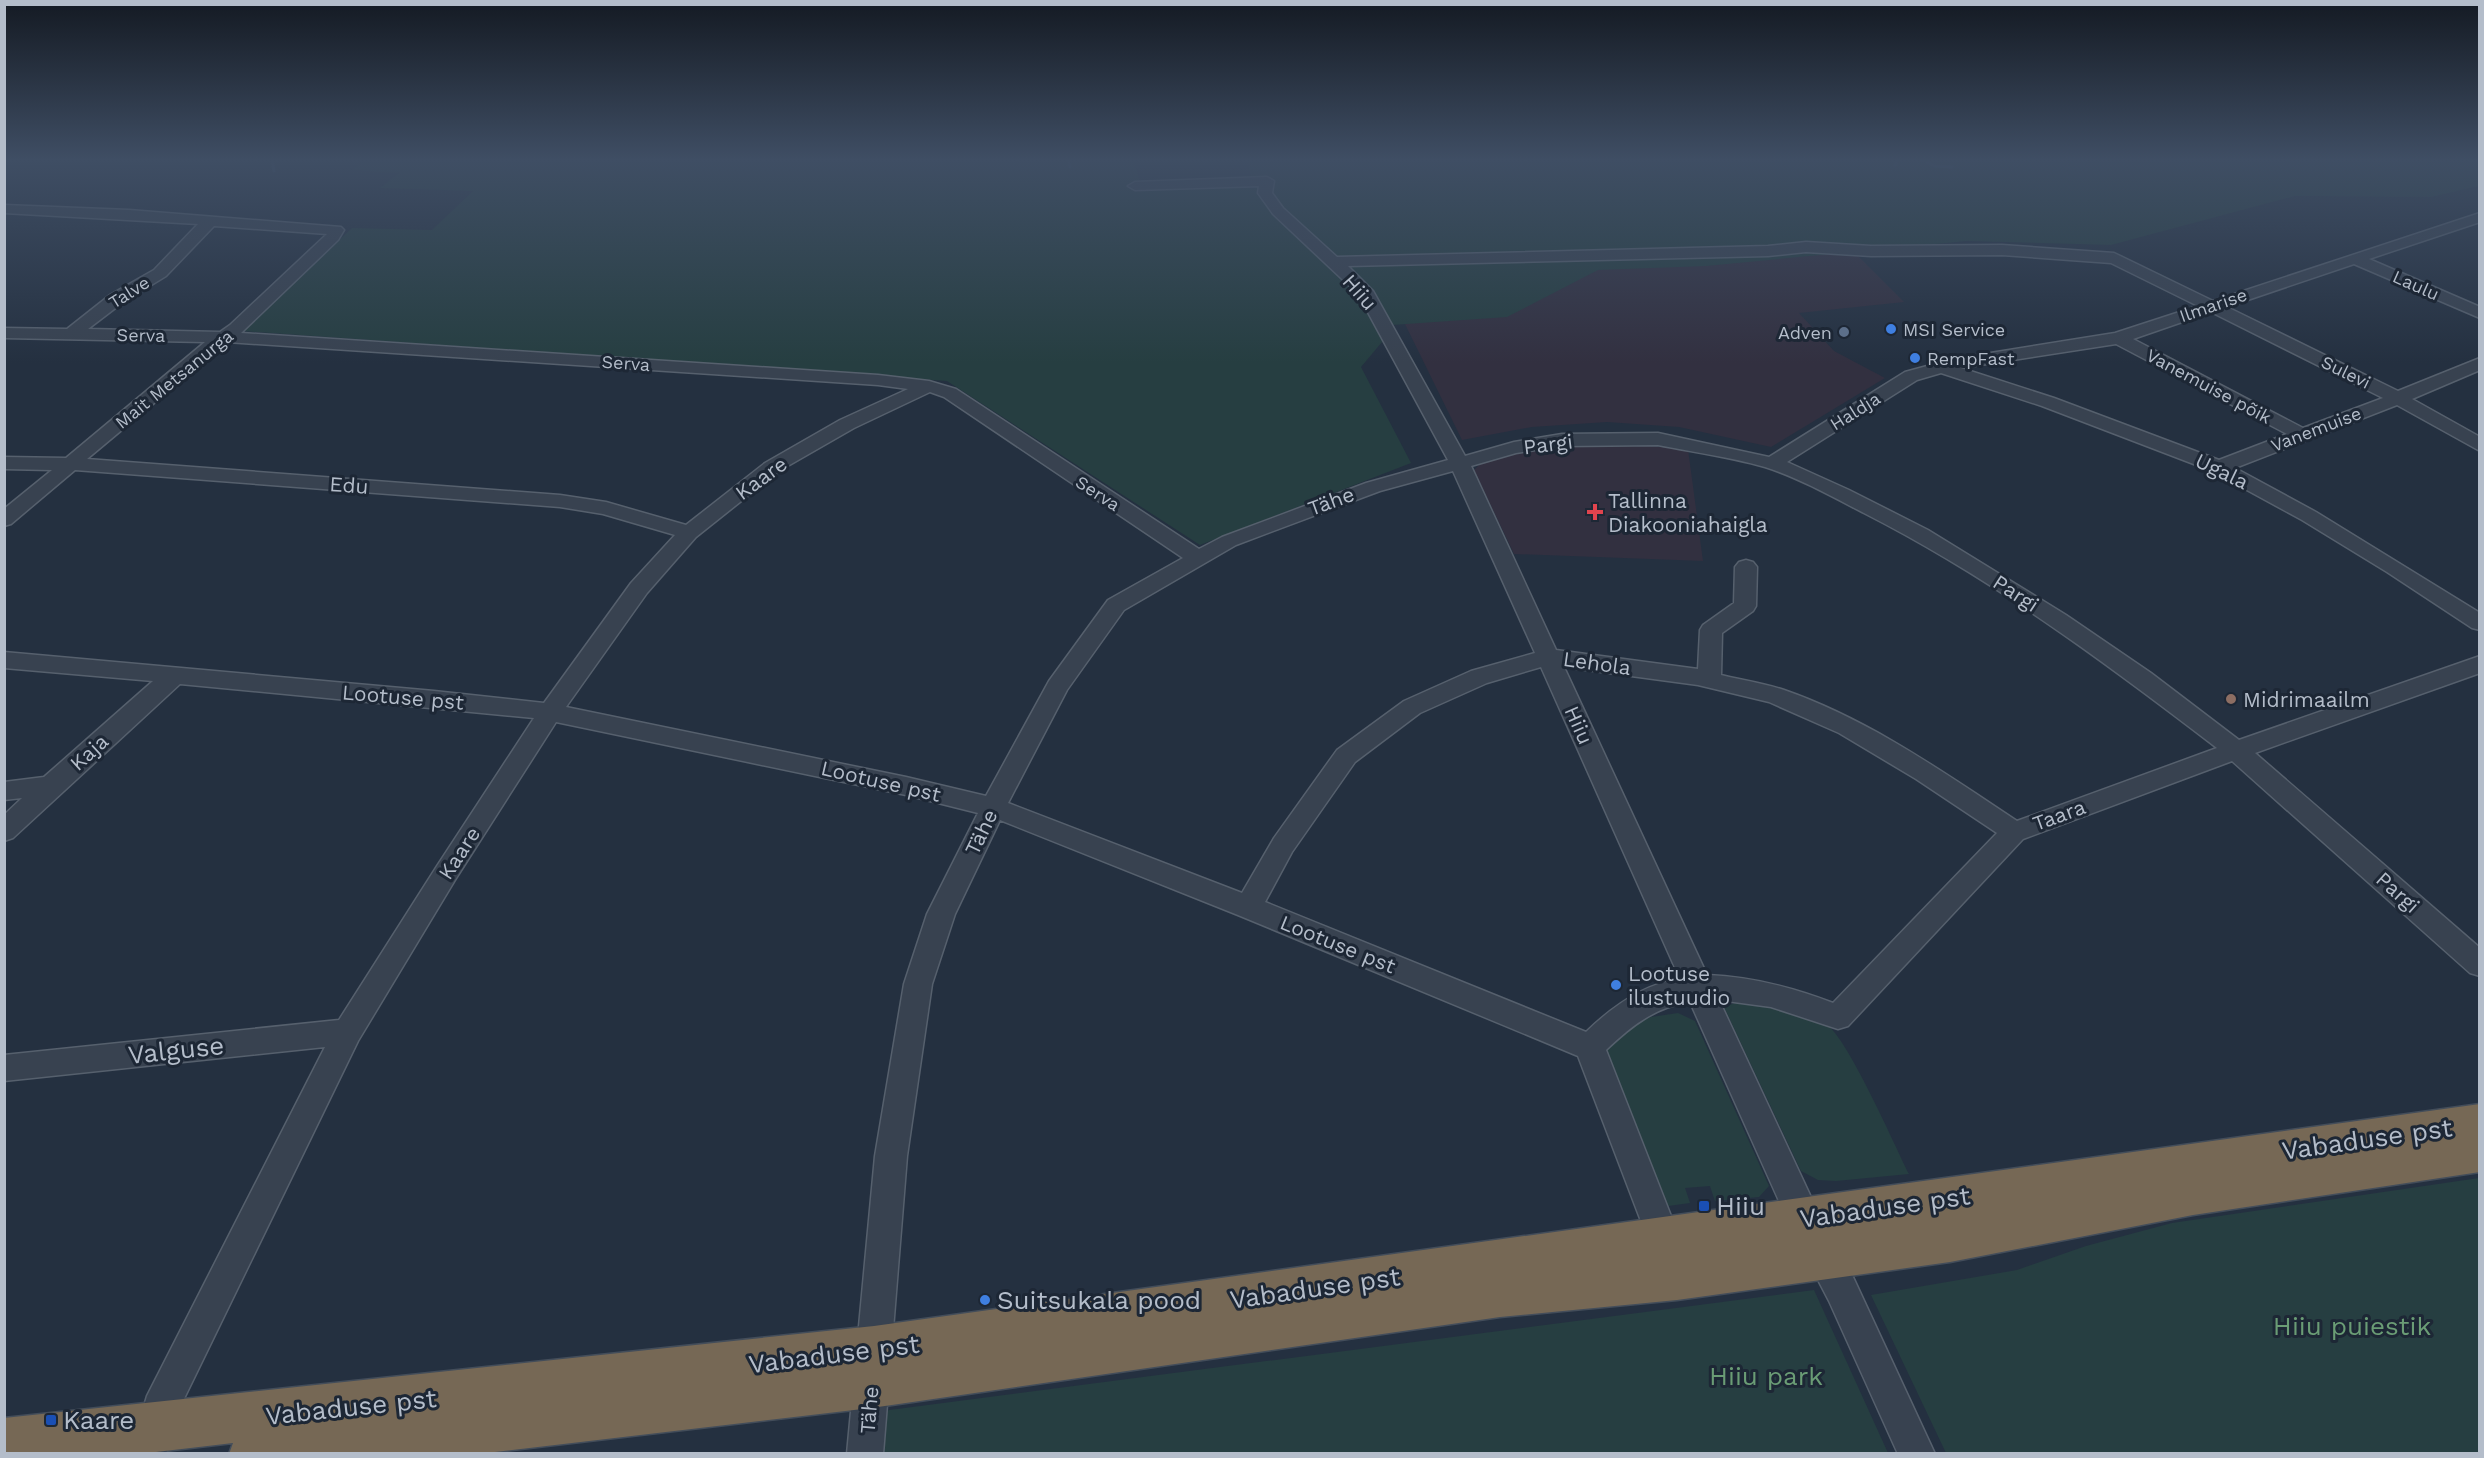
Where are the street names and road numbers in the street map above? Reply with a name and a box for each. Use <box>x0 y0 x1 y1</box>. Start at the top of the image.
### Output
street label: Laulu <box>2389 266 2443 304</box>
street label: Hiiu <box>1338 269 1382 315</box>
street label: Talve <box>105 271 153 313</box>
street label: Ilmarise <box>2176 284 2250 326</box>
street label: Serva <box>117 324 165 346</box>
street label: Mait Metsanurga <box>111 325 237 433</box>
street label: Vanemuise põik <box>2143 344 2275 428</box>
street label: Serva <box>601 351 651 375</box>
street label: Sulevi <box>2318 351 2374 393</box>
street label: Haldja <box>1826 388 1884 434</box>
street label: Vanemuise <box>2268 402 2364 456</box>
street label: Pargi <box>1522 429 1574 459</box>
street label: Ugala <box>2191 447 2253 495</box>
street label: Kaare <box>730 451 792 505</box>
street label: Edu <box>329 471 369 499</box>
street label: Serva <box>1072 471 1124 515</box>
street label: Tähe <box>1304 481 1358 521</box>
street label: Pargi <box>1988 569 2044 617</box>
street label: Lehola <box>1561 646 1633 680</box>
street label: Lootuse pst <box>341 679 465 715</box>
street label: Hiiu <box>1560 702 1598 748</box>
street label: Kaja <box>65 728 113 776</box>
street label: Lootuse pst <box>819 755 944 807</box>
street label: Taara <box>2029 794 2089 836</box>
street label: Tähe <box>959 805 1003 859</box>
street label: Kaare <box>433 822 485 884</box>
street label: Pargi <box>2371 866 2425 918</box>
street label: Lootuse pst <box>1277 909 1400 979</box>
street label: Valguse <box>126 1030 226 1070</box>
street label: Vabaduse pst <box>2280 1112 2454 1166</box>
street label: Vabaduse pst <box>1798 1180 1972 1234</box>
street label: Vabaduse pst <box>1228 1261 1402 1315</box>
street label: Vabaduse pst <box>747 1329 921 1379</box>
street label: Vabaduse pst <box>264 1383 438 1431</box>
street label: Tähe <box>854 1385 884 1435</box>

